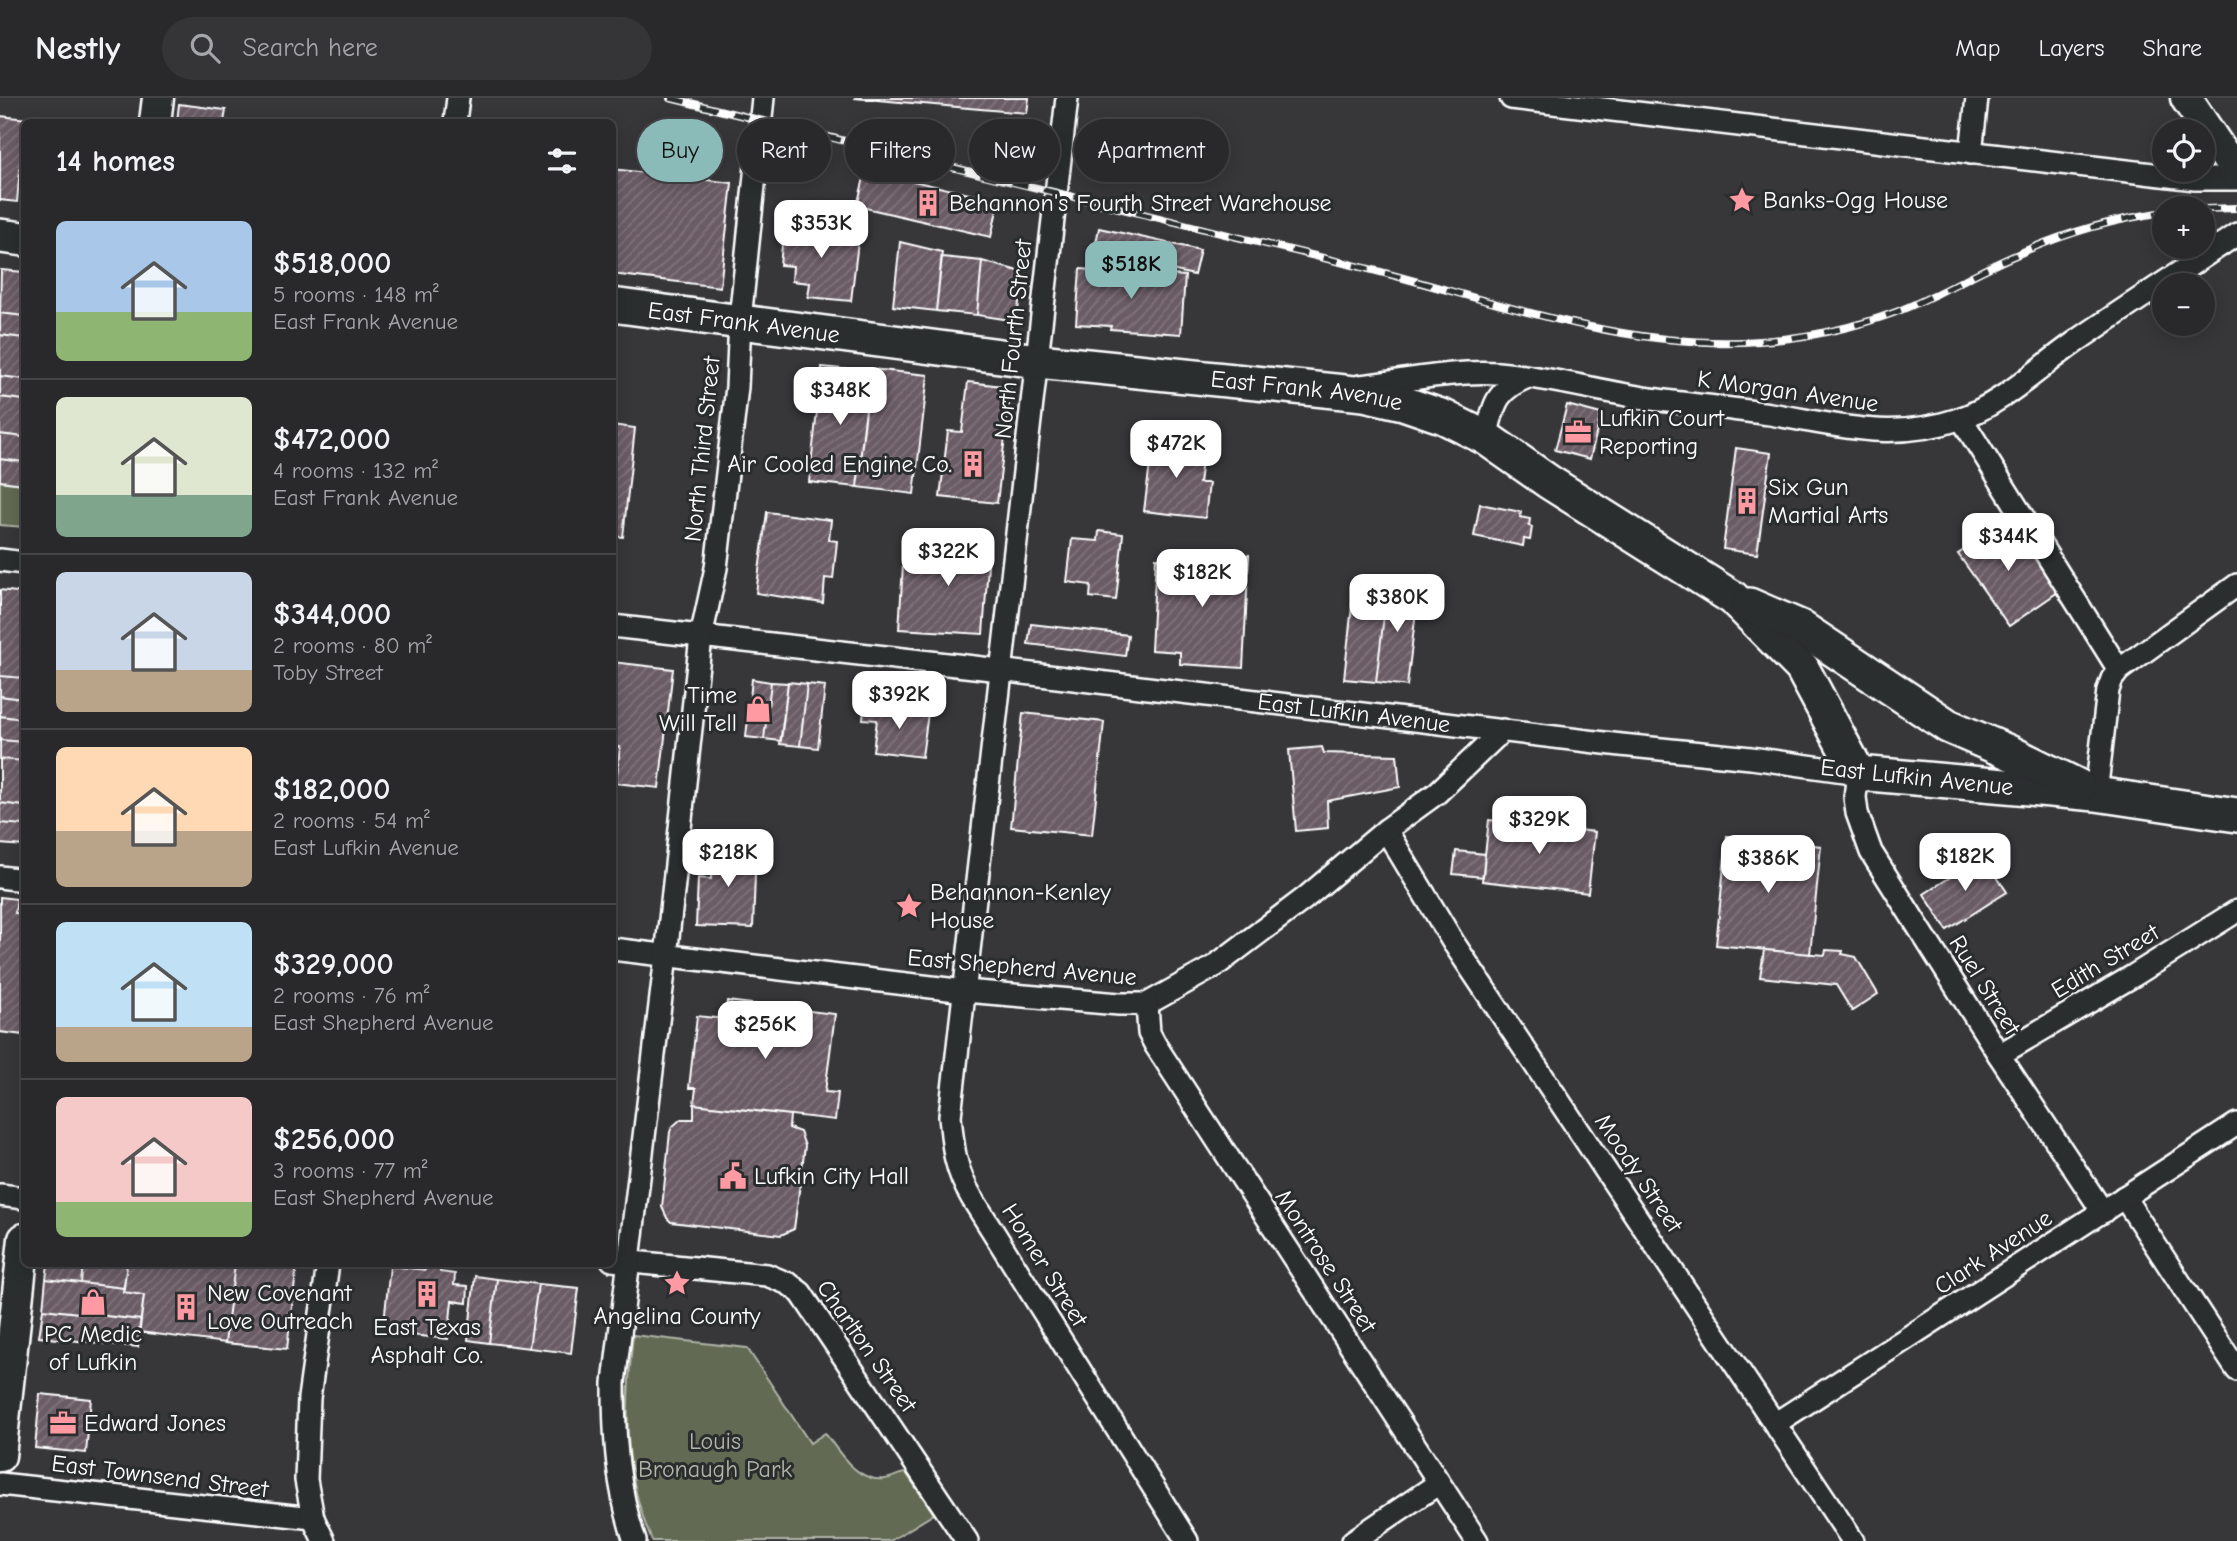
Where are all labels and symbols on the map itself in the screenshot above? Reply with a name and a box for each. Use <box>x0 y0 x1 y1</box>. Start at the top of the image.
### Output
place icon: Banks-Ogg House <box>1727 185 1757 215</box>
place label: Banks-Ogg House <box>1763 186 1948 214</box>
building icon: Behannon's Fourth Street Warehouse <box>913 188 943 218</box>
place label: Behannon's Fourth Street Warehouse <box>949 189 1332 217</box>
pin: $353K <box>772 200 870 260</box>
street label: North Fourth Street <box>989 237 1038 440</box>
pin: $518K <box>1082 242 1180 301</box>
street label: East Frank Avenue <box>646 296 841 349</box>
street label: North Third Street <box>678 354 726 543</box>
street label: K Morgan Avenue <box>1696 364 1880 418</box>
street label: East Frank Avenue <box>1209 365 1405 416</box>
pin: $348K <box>791 368 889 427</box>
place label: Lufkin Court Reporting <box>1599 404 1725 460</box>
office icon: Lufkin Court Reporting <box>1563 417 1593 447</box>
pin: $472K <box>1127 420 1225 480</box>
building icon: Air Cooled Engine Co. <box>958 449 988 479</box>
place label: Air Cooled Engine Co. <box>727 450 952 478</box>
place label: Six Gun Martial Arts <box>1768 473 1888 529</box>
building icon: Six Gun Martial Arts <box>1732 486 1762 516</box>
pin: $344K <box>1959 514 2057 573</box>
pin: $322K <box>899 528 997 588</box>
pin: $182K <box>1153 550 1251 609</box>
pin: $380K <box>1348 574 1446 634</box>
pin: $392K <box>850 672 948 731</box>
place label: Time Will Tell <box>659 681 737 737</box>
street label: East Lufkin Avenue <box>1256 687 1452 738</box>
shop icon: Time Will Tell <box>743 694 773 724</box>
street label: East Lufkin Avenue <box>1819 753 2015 801</box>
pin: $329K <box>1490 796 1588 856</box>
pin: $218K <box>679 830 777 889</box>
pin: $182K <box>1916 834 2014 893</box>
pin: $386K <box>1719 836 1817 895</box>
place label: Behannon-Kenley House <box>930 878 1111 934</box>
place icon: Behannon-Kenley House <box>894 891 924 921</box>
street label: Edith Street <box>2046 917 2165 1004</box>
street label: Ruel Street <box>1943 930 2027 1041</box>
street label: East Shepherd Avenue <box>906 943 1138 991</box>
pin: $256K <box>716 1002 814 1061</box>
street label: Moody Street <box>1589 1108 1690 1239</box>
public building icon: Lufkin City Hall <box>718 1161 748 1191</box>
place label: Lufkin City Hall <box>754 1162 909 1190</box>
street label: Montrose Street <box>1269 1184 1383 1339</box>
street label: Homer Street <box>996 1198 1094 1333</box>
street label: Clark Avenue <box>1929 1204 2057 1300</box>
place icon: Angelina County <box>662 1268 692 1298</box>
street label: Charlton Street <box>811 1274 924 1418</box>
place label: New Covenant Love Outreach <box>207 1279 353 1335</box>
building icon: East Texas Asphalt Co. <box>412 1279 442 1309</box>
shop icon: PC Medic of Lufkin <box>78 1287 108 1317</box>
building icon: New Covenant Love Outreach <box>171 1292 201 1322</box>
place label: Angelina County <box>594 1302 761 1330</box>
place label: East Texas Asphalt Co. <box>371 1313 483 1369</box>
place label: PC Medic of Lufkin <box>44 1320 142 1376</box>
office icon: Edward Jones <box>48 1408 78 1438</box>
place label: Edward Jones <box>84 1409 226 1437</box>
park label: Louis Bronaugh Park <box>638 1427 792 1483</box>
street label: East Townsend Street <box>50 1449 271 1503</box>

